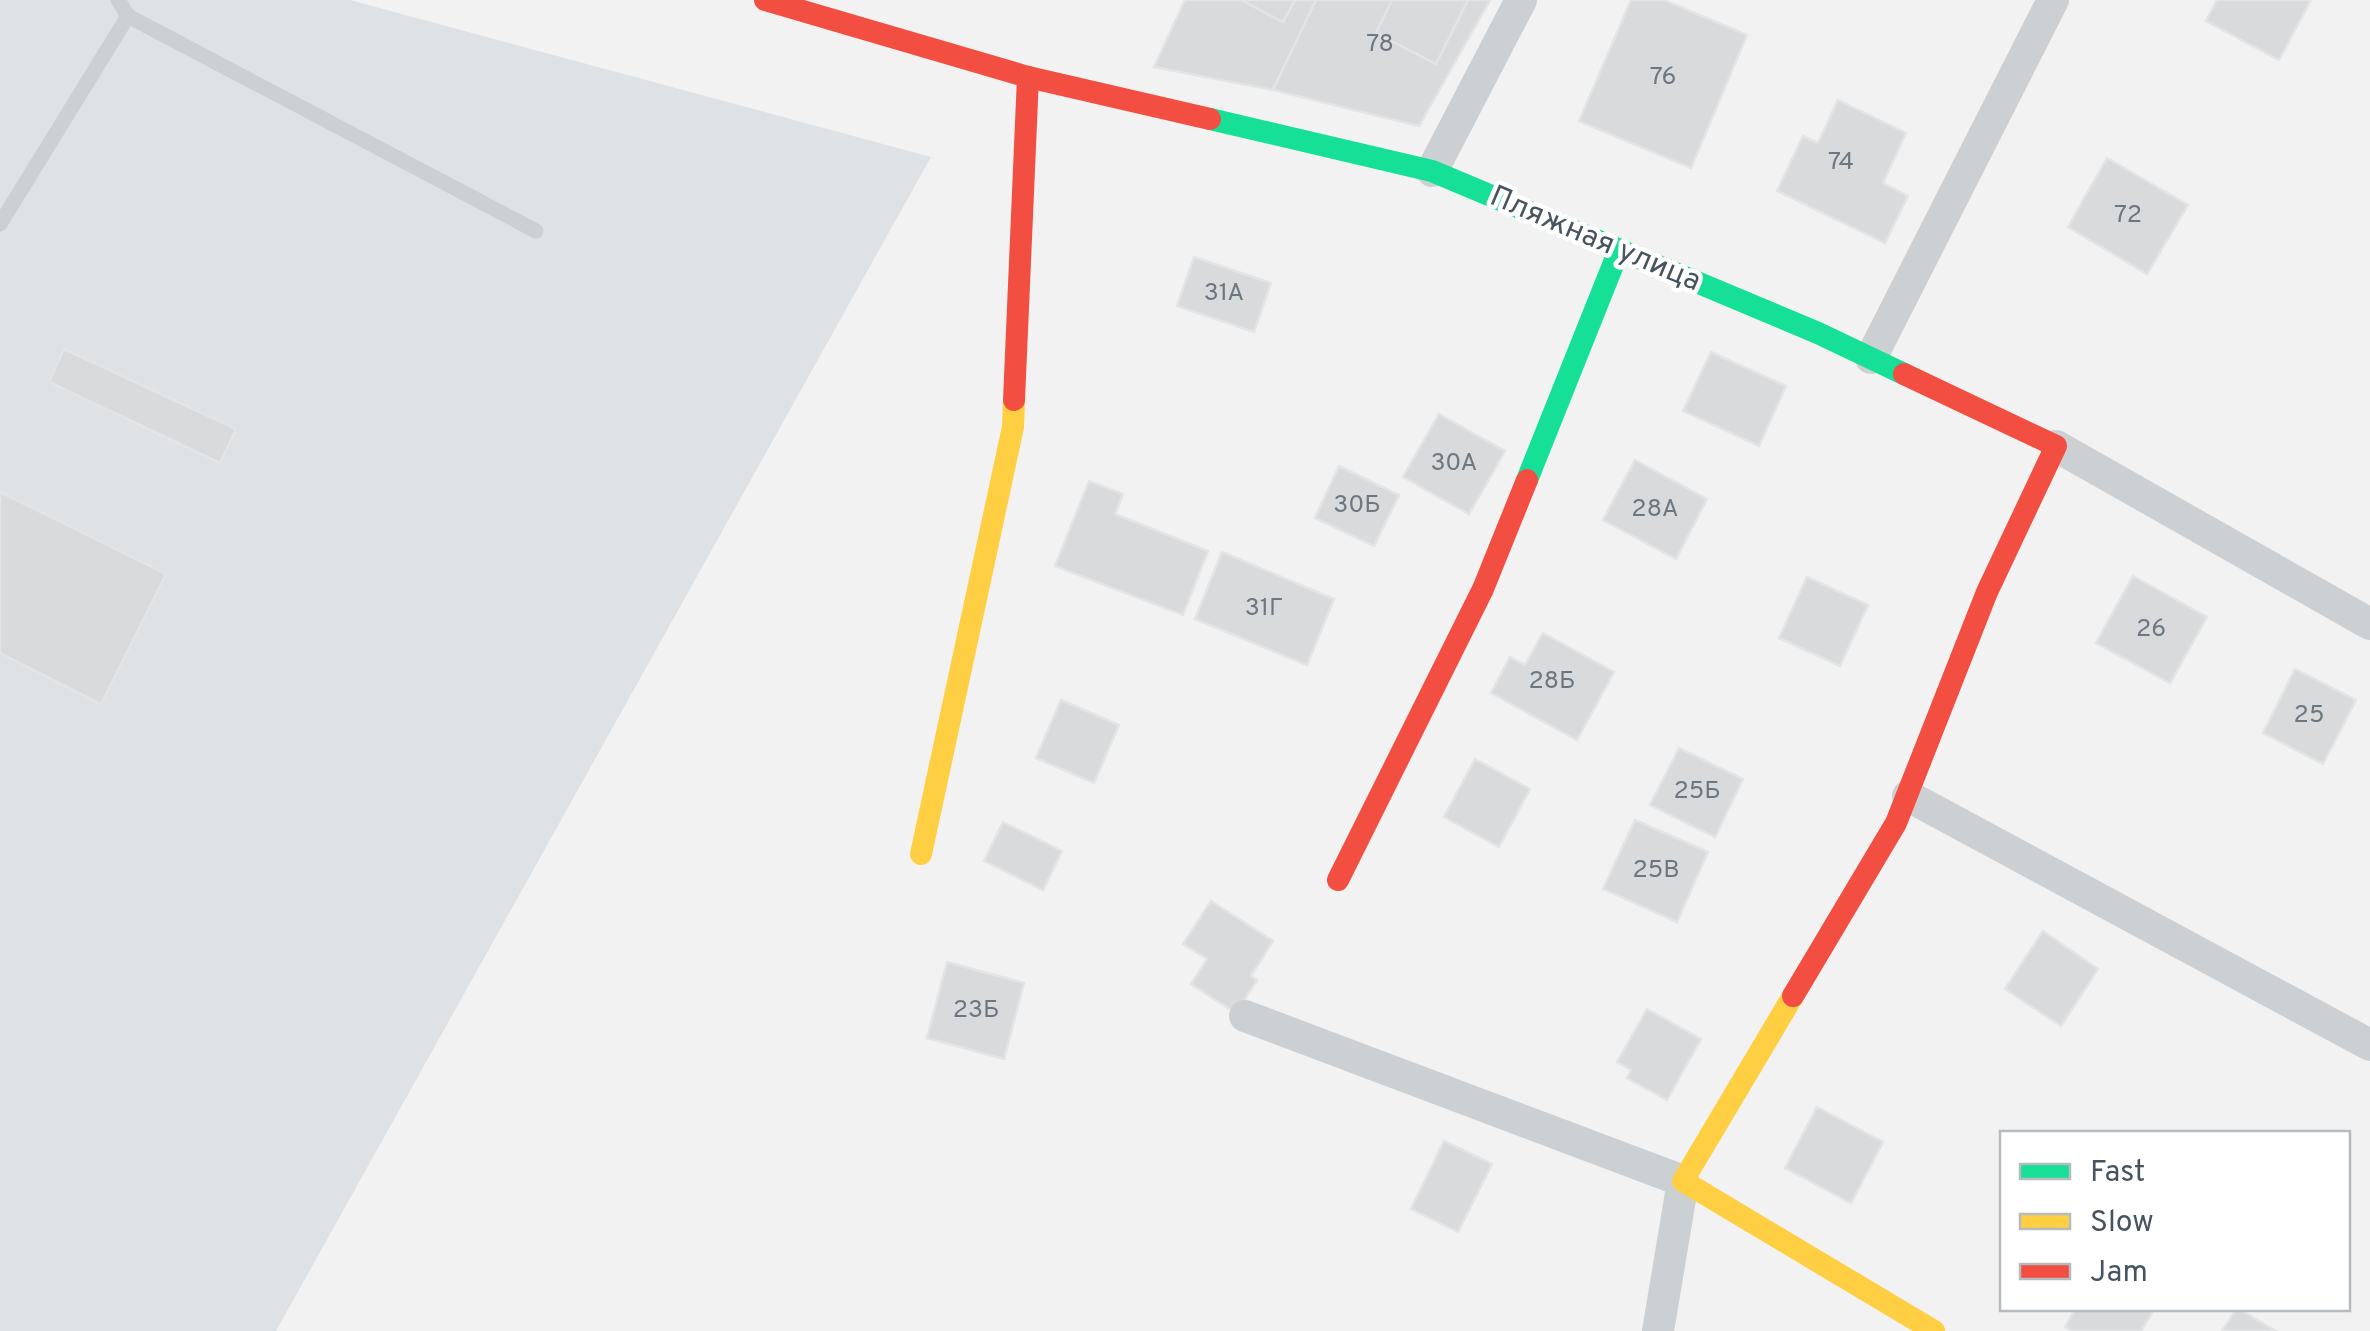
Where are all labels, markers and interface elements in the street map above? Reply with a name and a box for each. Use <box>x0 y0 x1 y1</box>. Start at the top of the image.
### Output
house number: 78 <box>1366 29 1394 61</box>
house number: 76 <box>1650 62 1676 94</box>
house number: 74 <box>1828 147 1854 179</box>
street label: Пляжная улица <box>1484 179 1706 301</box>
house number: 72 <box>2114 200 2142 232</box>
house number: 31А <box>1204 278 1244 310</box>
house number: 30А <box>1430 448 1478 480</box>
house number: 30Б <box>1333 490 1381 522</box>
house number: 28А <box>1631 494 1679 526</box>
house number: 31Г <box>1245 593 1283 625</box>
house number: 26 <box>2136 614 2166 646</box>
house number: 28Б <box>1529 666 1575 698</box>
house number: 25 <box>2294 700 2324 732</box>
house number: 25Б <box>1673 776 1721 808</box>
house number: 25В <box>1632 855 1680 887</box>
house number: 23Б <box>953 995 999 1027</box>
legend <box>2000 1131 2350 1311</box>
text: Fast <box>2090 1155 2145 1192</box>
text: Slow <box>2090 1205 2154 1242</box>
text: Jam <box>2090 1255 2148 1292</box>

